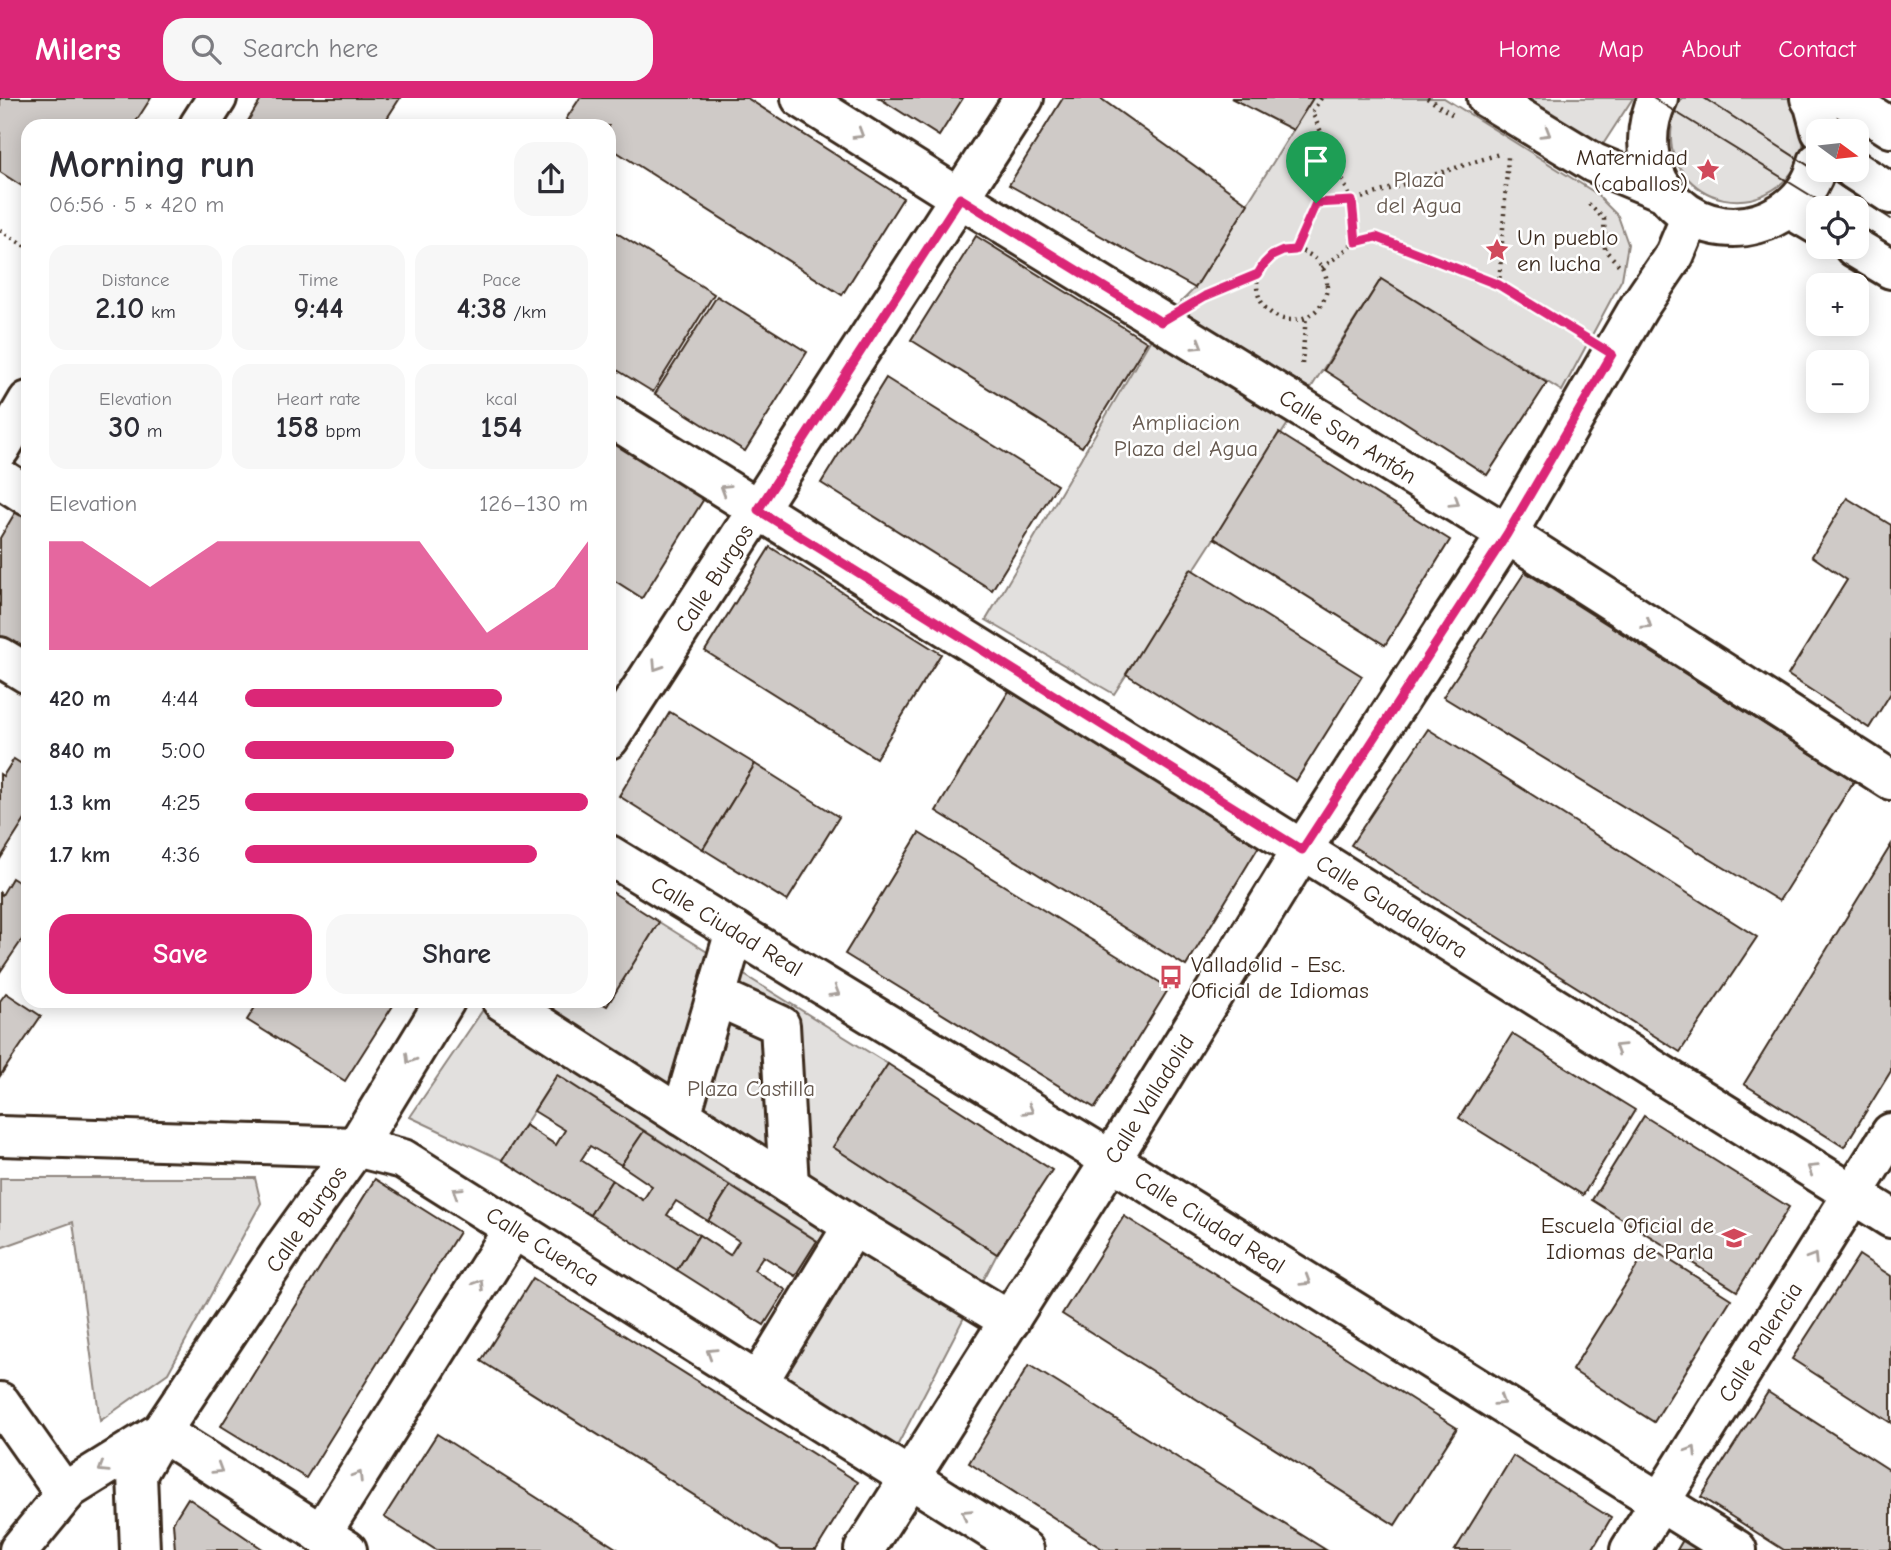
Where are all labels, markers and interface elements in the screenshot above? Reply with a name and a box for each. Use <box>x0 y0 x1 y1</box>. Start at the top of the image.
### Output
search box <box>163 18 653 81</box>
text: Milers <box>35 30 121 68</box>
icon: search <box>187 30 225 68</box>
text: Search here <box>243 34 378 64</box>
text: Home <box>1499 35 1560 63</box>
text: Map <box>1598 35 1644 63</box>
text: About <box>1682 35 1740 63</box>
text: Contact <box>1778 35 1856 63</box>
north arrow <box>1806 119 1869 182</box>
map controls <box>1806 119 1869 413</box>
one-way arrow <box>1538 125 1551 138</box>
one-way arrow <box>852 126 865 139</box>
pin <box>1286 131 1346 203</box>
button: share <box>514 142 588 216</box>
icon: arrive <box>1297 142 1335 180</box>
text: Morning run <box>49 143 255 187</box>
place label: Maternidad (caballos) <box>1576 144 1688 197</box>
place icon: Maternidad (caballos) <box>1694 156 1722 184</box>
park label: Plaza del Agua <box>1376 166 1462 219</box>
text: 06:56 · 5 × 420 m <box>49 191 224 218</box>
button: locate <box>1806 196 1869 259</box>
place label: Un pueblo en lucha <box>1517 224 1618 277</box>
place icon: Un pueblo en lucha <box>1483 236 1511 264</box>
text: Distance <box>101 269 170 291</box>
text: Time <box>299 269 338 291</box>
text: Pace <box>482 269 521 291</box>
button: + <box>1806 273 1869 336</box>
text: 2.10 <box>95 291 145 326</box>
text: 9:44 <box>293 291 344 326</box>
text: 4:38 <box>457 291 507 326</box>
text: km <box>145 301 176 323</box>
text: /km <box>507 301 546 323</box>
one-way arrow <box>1191 336 1204 349</box>
button: − <box>1806 350 1869 413</box>
street label: Calle San Antón <box>1274 383 1422 490</box>
text: Elevation <box>99 388 172 410</box>
text: Heart rate <box>277 388 360 410</box>
text: kcal <box>486 388 517 410</box>
park label: Ampliacion Plaza del Agua <box>1114 409 1258 462</box>
text: 30 <box>108 410 140 445</box>
text: 158 <box>276 410 319 445</box>
text: 154 <box>481 410 522 445</box>
text: m <box>140 420 163 442</box>
text: bpm <box>319 420 361 442</box>
one-way arrow <box>719 484 732 497</box>
text: Elevation <box>49 490 137 517</box>
text: 126–130 m <box>479 490 588 517</box>
one-way arrow <box>1447 494 1460 507</box>
street label: Calle Burgos <box>669 519 759 637</box>
one-way arrow <box>1639 615 1652 628</box>
one-way arrow <box>652 659 665 672</box>
text: 420 m <box>49 685 111 712</box>
text: 4:44 <box>161 685 199 712</box>
text: 840 m <box>49 737 111 764</box>
text: 5:00 <box>161 737 206 764</box>
text: 1.3 km <box>49 789 111 816</box>
text: 4:25 <box>161 789 201 816</box>
text: 1.7 km <box>49 841 110 868</box>
text: 4:36 <box>161 841 200 868</box>
street label: Calle Guadalajara <box>1311 849 1473 964</box>
street label: Calle Ciudad Real <box>646 871 807 982</box>
button: Save <box>49 914 312 994</box>
button: Share <box>326 914 588 994</box>
place label: Valladolid - Esc. Oficial de Idiomas <box>1191 951 1369 1004</box>
bus stop icon: Valladolid - Esc. Oficial de Idiomas <box>1157 963 1185 991</box>
one-way arrow <box>827 984 840 997</box>
street label: Calle Valladolid <box>1099 1030 1200 1169</box>
one-way arrow <box>1614 1043 1627 1056</box>
one-way arrow <box>405 1052 418 1065</box>
park label: Plaza Castilla <box>687 1075 815 1102</box>
one-way arrow <box>1022 1102 1035 1115</box>
street label: Calle Burgos <box>260 1161 353 1278</box>
one-way arrow <box>1807 1164 1820 1177</box>
street label: Calle Ciudad Real <box>1130 1165 1290 1279</box>
one-way arrow <box>451 1188 464 1201</box>
street label: Calle Cuenca <box>481 1201 604 1292</box>
place label: Escuela Oficial de Idiomas de Parla <box>1541 1212 1714 1265</box>
school or university icon: Escuela Oficial de Idiomas de Parla <box>1720 1224 1748 1252</box>
one-way arrow <box>1804 1253 1817 1266</box>
one-way arrow <box>1299 1273 1312 1286</box>
street label: Calle Palencia <box>1713 1277 1808 1407</box>
one-way arrow <box>470 1278 483 1291</box>
one-way arrow <box>706 1348 719 1361</box>
one-way arrow <box>1492 1393 1505 1406</box>
one-way arrow <box>1683 1445 1696 1458</box>
one-way arrow <box>97 1460 110 1473</box>
one-way arrow <box>211 1461 224 1474</box>
one-way arrow <box>349 1471 362 1484</box>
one-way arrow <box>960 1509 973 1522</box>

